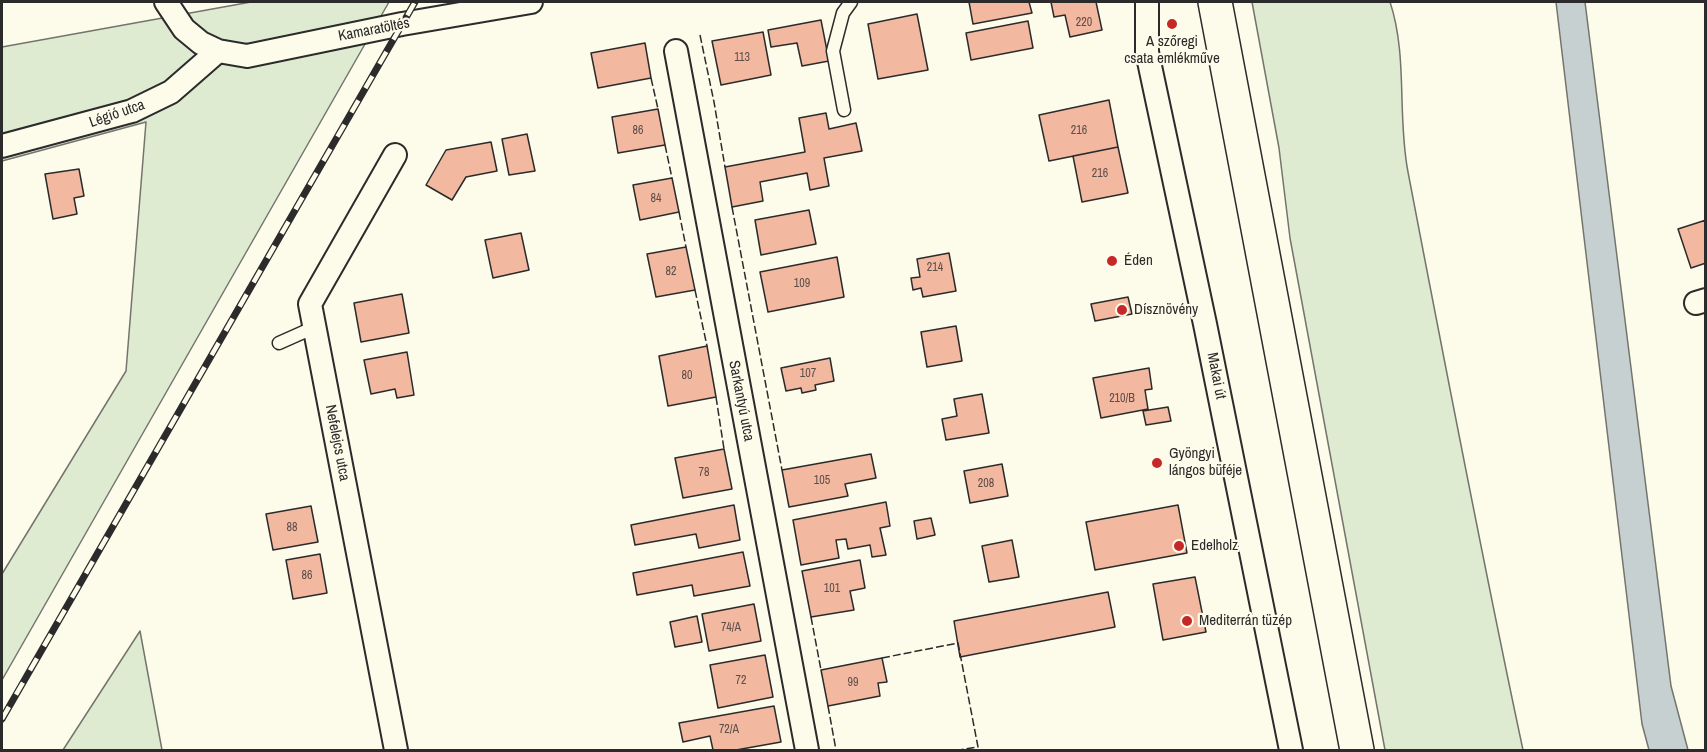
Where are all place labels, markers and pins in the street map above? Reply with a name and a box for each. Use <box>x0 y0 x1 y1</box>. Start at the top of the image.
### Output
marker: A szőregi csata emlékműve <box>1165 17 1179 31</box>
place label: A szőregi csata emlékműve <box>1124 33 1220 68</box>
place label: Éden <box>1124 252 1153 270</box>
marker: Éden <box>1105 254 1119 268</box>
place label: Dísznövény <box>1134 301 1198 319</box>
marker: Dísznövény <box>1115 303 1129 317</box>
place label: Gyöngyi lángos büféje <box>1169 445 1242 480</box>
marker: Gyöngyi lángos büféje <box>1150 456 1164 470</box>
place label: Edelholz <box>1191 537 1238 555</box>
marker: Edelholz <box>1172 539 1186 553</box>
place label: Mediterrán tüzép <box>1199 612 1292 630</box>
marker: Mediterrán tüzép <box>1180 614 1194 628</box>

